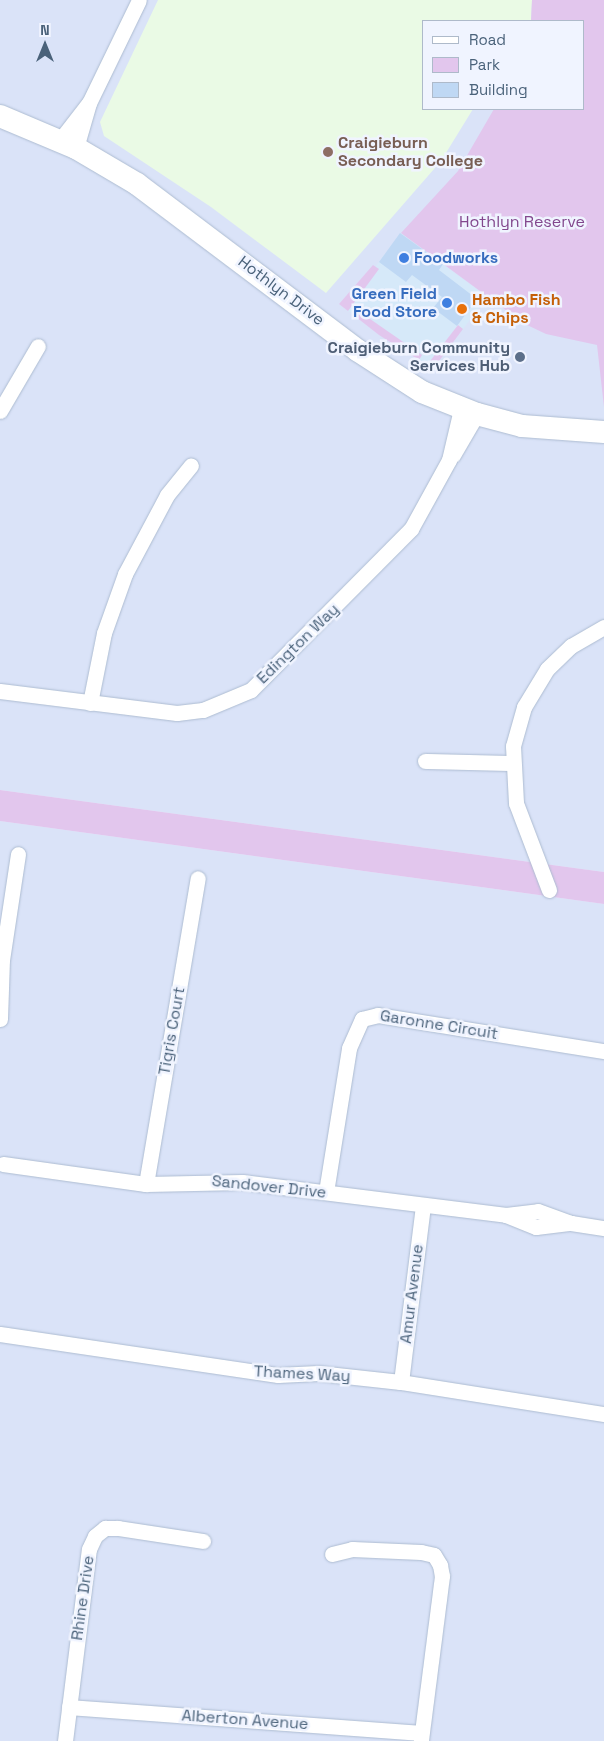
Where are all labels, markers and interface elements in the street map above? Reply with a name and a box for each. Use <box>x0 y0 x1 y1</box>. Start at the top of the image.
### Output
north arrow <box>20 20 70 70</box>
legend <box>422 20 584 110</box>
text: N <box>40 21 50 39</box>
text: Road <box>469 30 506 49</box>
text: Park <box>469 55 500 74</box>
text: Building <box>469 80 528 99</box>
place label: Craigieburn Secondary College <box>338 133 483 171</box>
marker: Craigieburn Secondary College <box>322 146 334 158</box>
park label: Hothlyn Reserve <box>459 212 585 232</box>
place label: Foodworks <box>414 248 498 268</box>
street label: Hothlyn Drive <box>234 252 328 330</box>
marker: Foodworks <box>398 252 410 264</box>
place label: Green Field Food Store <box>351 284 437 322</box>
place label: Hambo Fish & Chips <box>472 290 561 328</box>
marker: Green Field Food Store <box>441 297 453 309</box>
marker: Hambo Fish & Chips <box>456 303 468 315</box>
place label: Craigieburn Community Services Hub <box>328 338 510 376</box>
marker: Craigieburn Community Services Hub <box>514 351 526 363</box>
street label: Edington Way <box>253 600 343 688</box>
street label: Tigris Court <box>155 985 189 1077</box>
street label: Garonne Circuit <box>379 1006 499 1044</box>
street label: Sandover Drive <box>211 1171 327 1203</box>
street label: Amur Avenue <box>396 1243 428 1345</box>
street label: Thames Way <box>253 1362 351 1386</box>
street label: Rhine Drive <box>68 1554 98 1642</box>
street label: Alberton Avenue <box>181 1706 309 1734</box>

